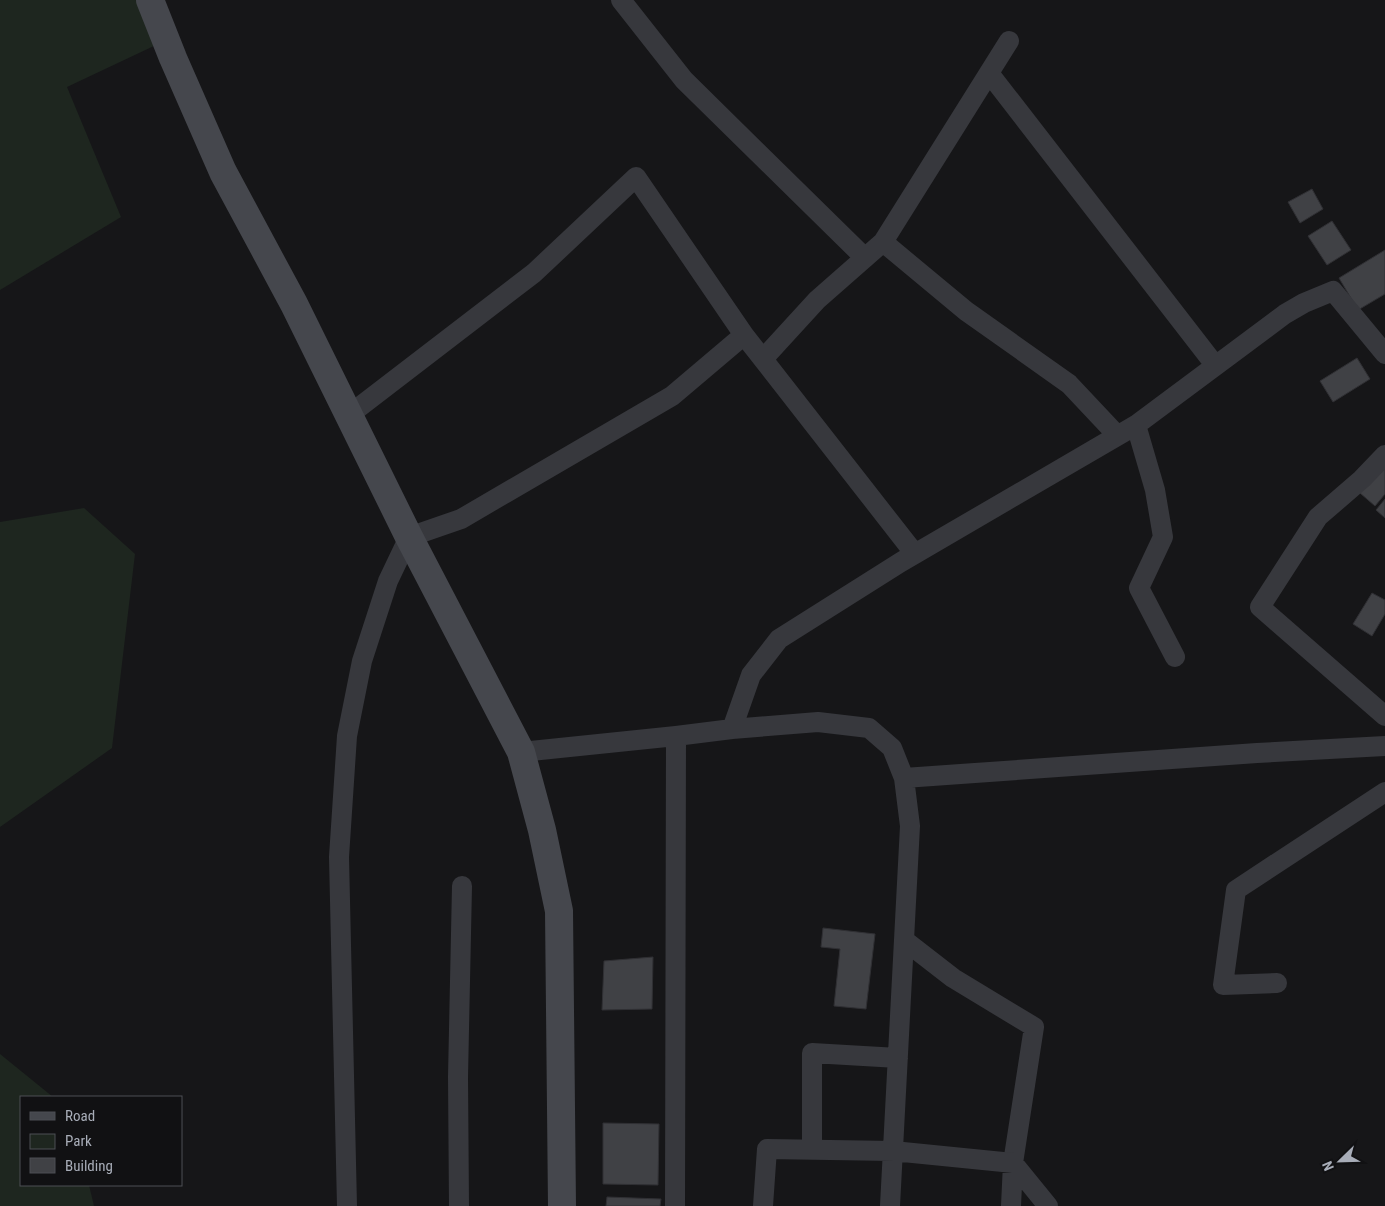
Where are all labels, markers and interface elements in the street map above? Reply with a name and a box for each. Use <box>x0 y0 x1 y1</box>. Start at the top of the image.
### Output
legend <box>20 1096 182 1186</box>
text: Road <box>65 1107 95 1125</box>
text: Park <box>65 1132 92 1150</box>
north arrow <box>1315 1136 1365 1186</box>
text: Building <box>65 1157 113 1175</box>
text: N <box>1319 1159 1337 1173</box>

